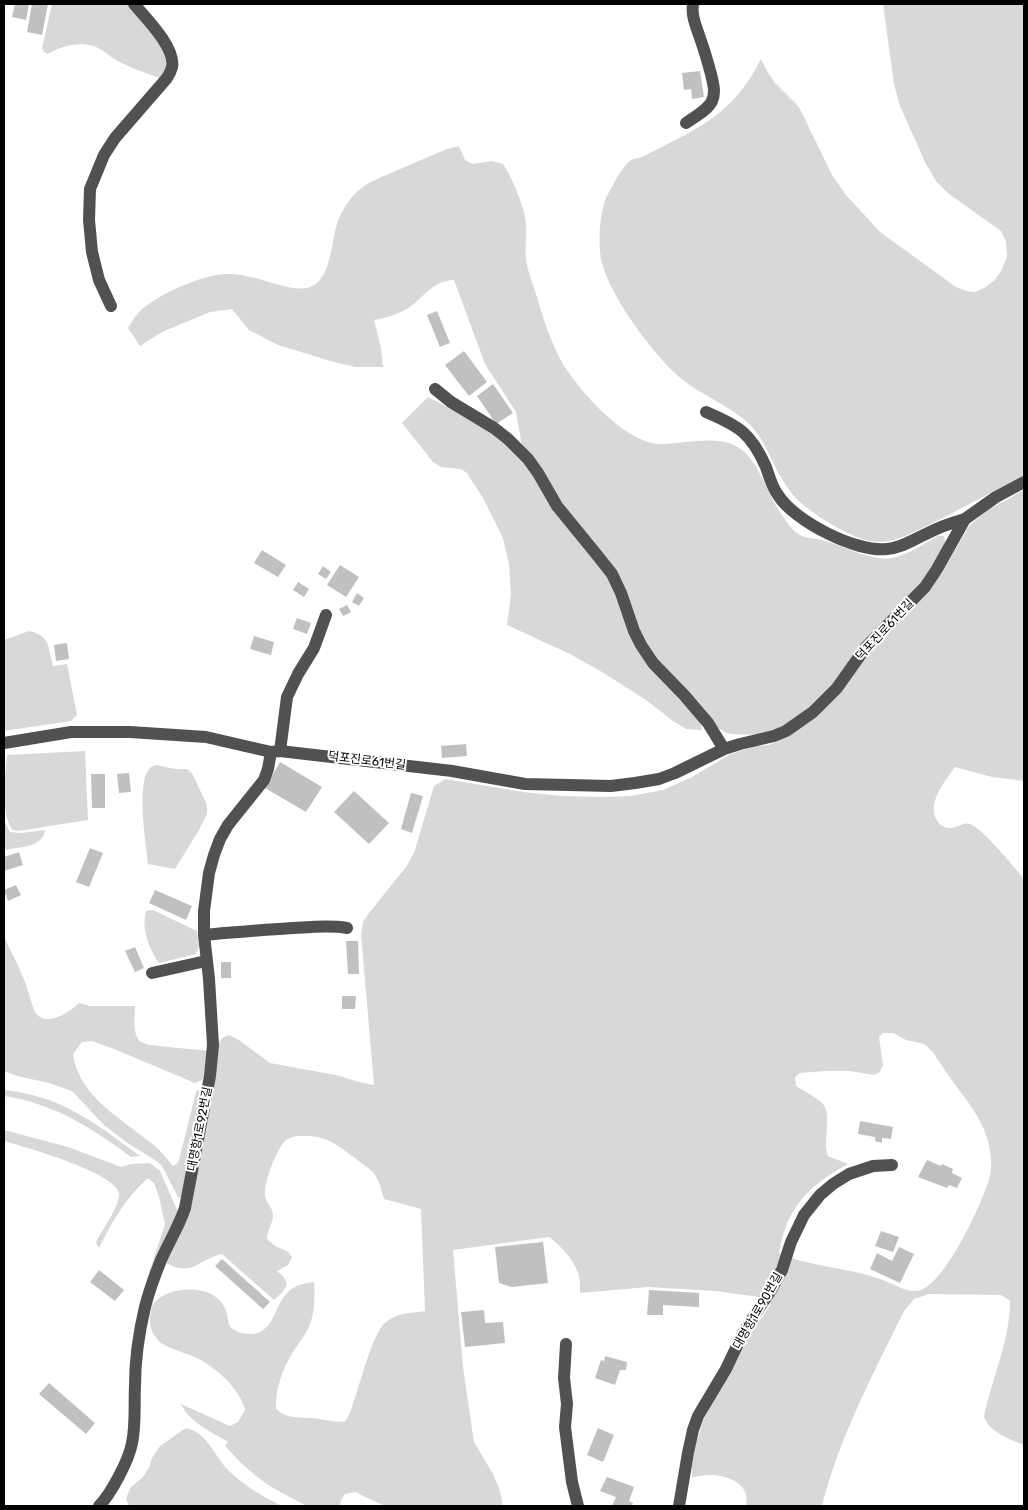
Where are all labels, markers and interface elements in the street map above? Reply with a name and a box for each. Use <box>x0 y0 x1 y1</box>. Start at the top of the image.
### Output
street label: 덕포진로61번길 <box>853 596 917 664</box>
street label: 덕포진로61번길 <box>327 749 407 773</box>
street label: 대명항1로92번길 <box>185 1086 215 1172</box>
street label: 대명항1로90번길 <box>730 1270 786 1352</box>

